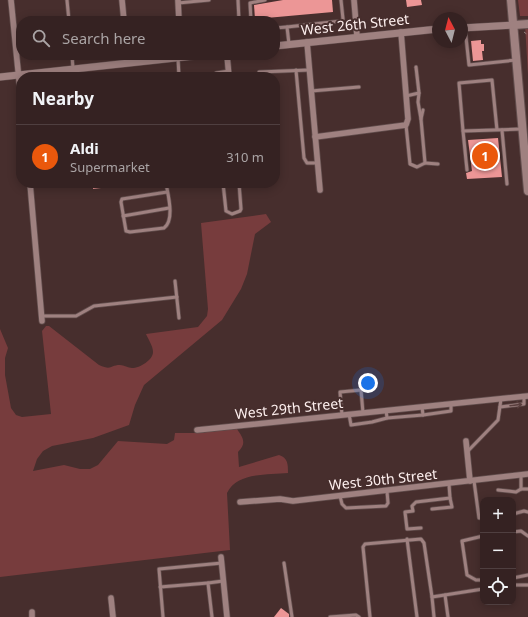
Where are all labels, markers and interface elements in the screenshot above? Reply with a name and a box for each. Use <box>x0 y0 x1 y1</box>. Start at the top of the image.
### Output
street label: West 26th Street <box>300 9 410 39</box>
north arrow <box>432 12 468 48</box>
search box <box>16 16 280 60</box>
icon: search <box>30 27 52 49</box>
text: Search here <box>62 28 145 48</box>
text: Nearby <box>32 87 94 110</box>
text: Aldi <box>70 138 99 158</box>
pin: 1 <box>472 141 498 171</box>
text: 1 <box>41 148 49 166</box>
text: 310 m <box>226 148 264 166</box>
text: Supermarket <box>70 158 150 176</box>
your location <box>358 373 378 393</box>
street label: West 29th Street <box>234 393 344 423</box>
one-way arrow <box>509 401 522 409</box>
street label: West 30th Street <box>328 464 438 494</box>
map controls <box>480 497 516 605</box>
button: + <box>480 497 516 533</box>
button: − <box>480 533 516 569</box>
button: locate <box>480 569 516 605</box>

